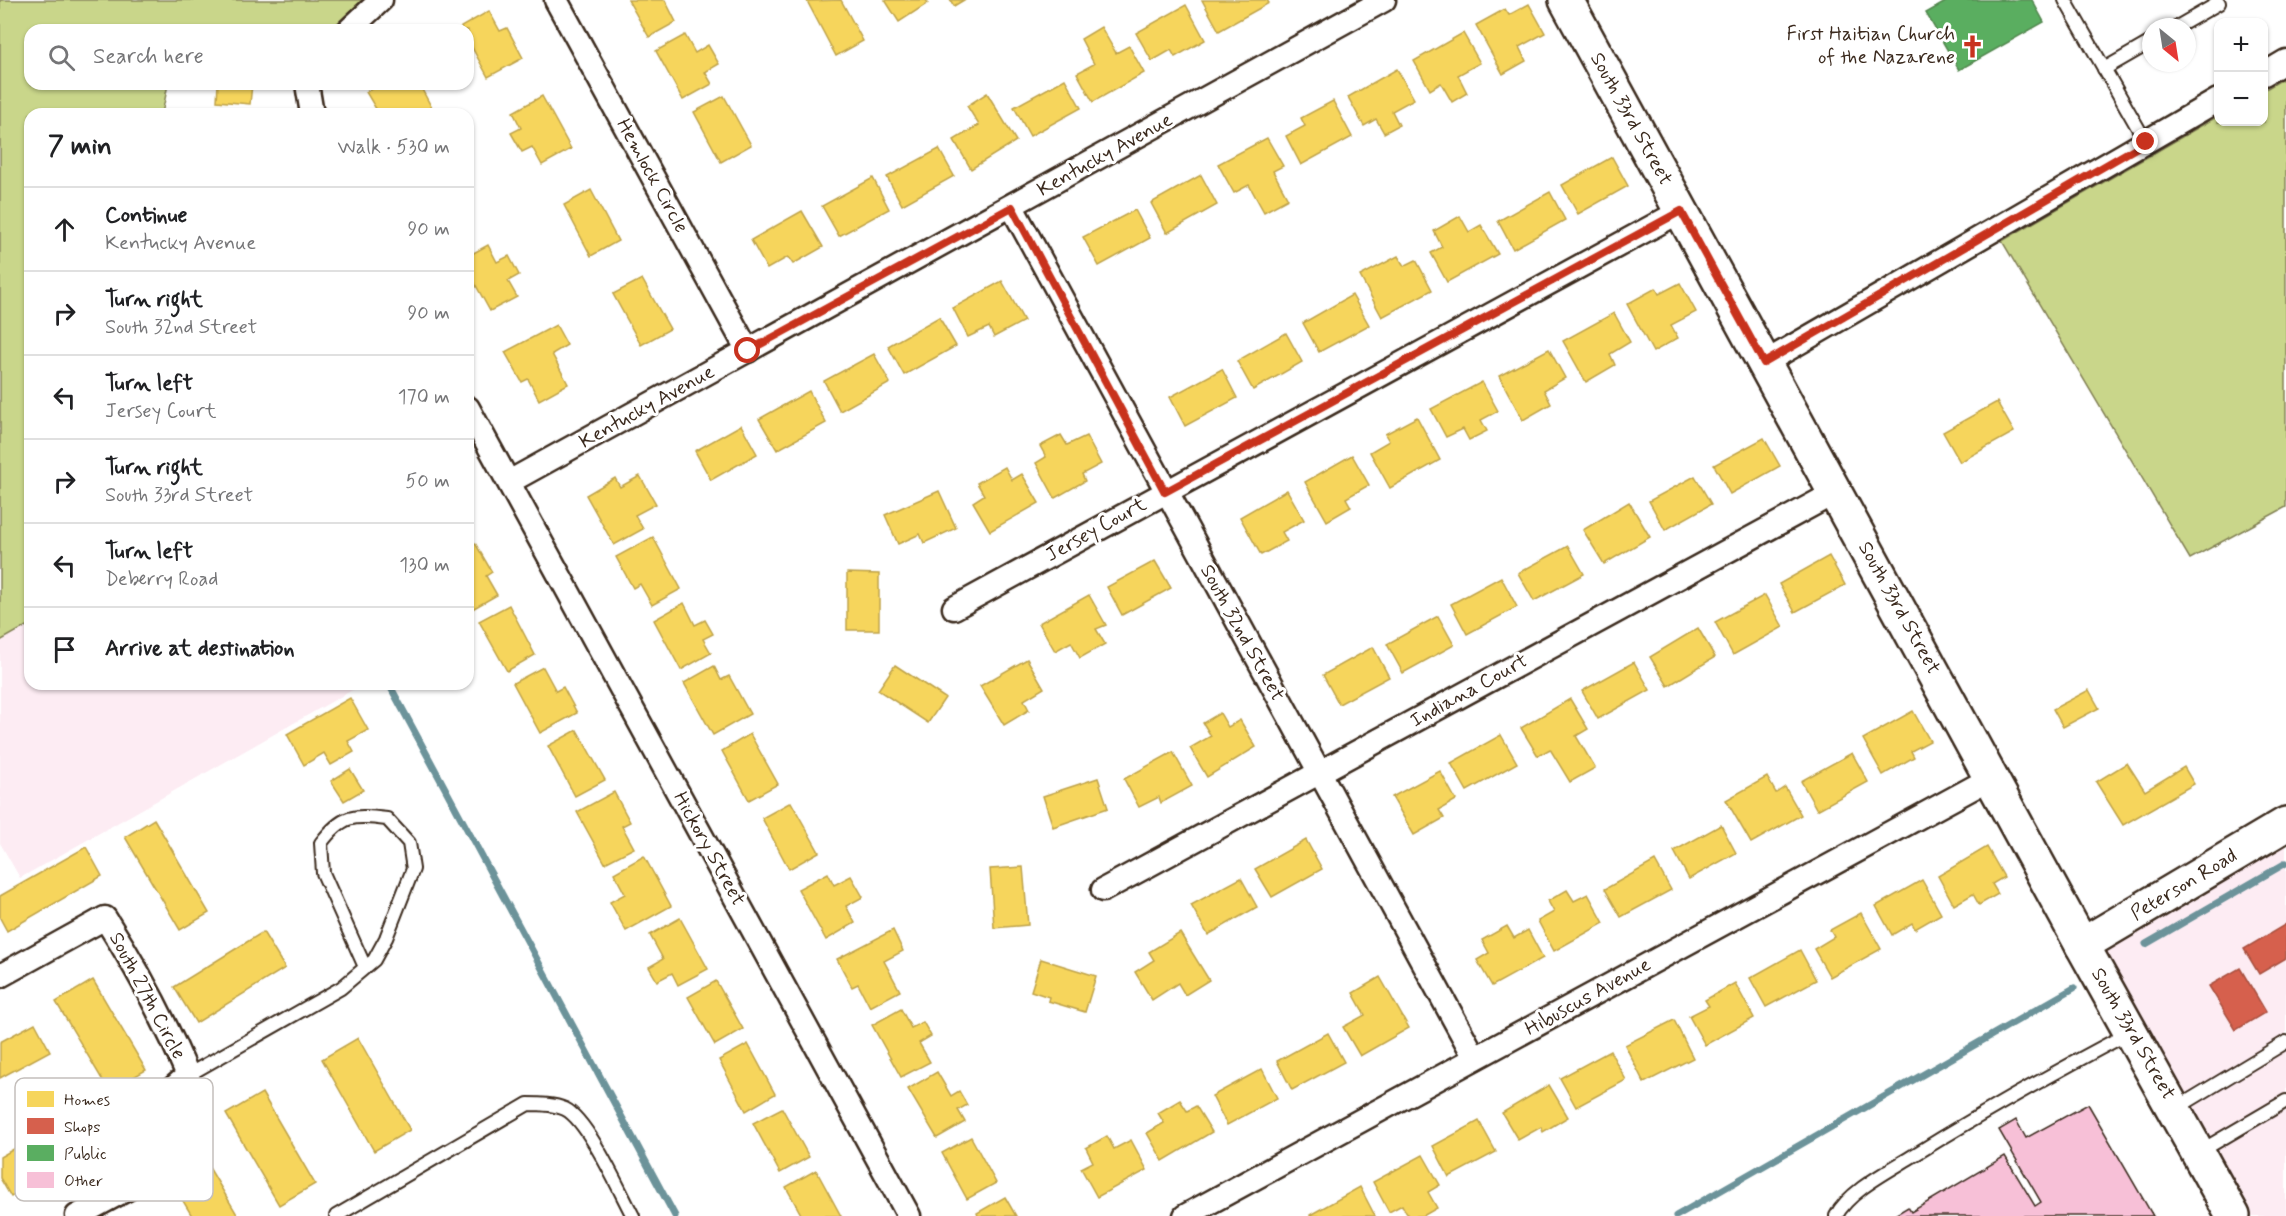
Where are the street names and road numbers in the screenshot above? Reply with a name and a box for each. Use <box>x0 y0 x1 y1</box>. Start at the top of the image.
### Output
street label: South 33rd Street <box>1583 48 1679 190</box>
street label: Kentucky Avenue <box>1032 107 1178 203</box>
street label: Hemlock Circle <box>609 114 695 238</box>
street label: Kentucky Avenue <box>574 359 720 455</box>
street label: Jersey Court <box>1041 491 1152 569</box>
street label: South 33rd Street <box>1851 537 1947 679</box>
street label: South 32nd Street <box>1193 560 1291 706</box>
street label: Indiana Court <box>1405 648 1533 734</box>
street label: Hickory Street <box>666 787 752 911</box>
street label: Peterson Road <box>2126 843 2242 927</box>
street label: South 27th Circle <box>102 928 192 1064</box>
street label: Hibuscus Avenue <box>1520 951 1656 1043</box>
street label: South 33rd Street <box>2084 963 2182 1105</box>

